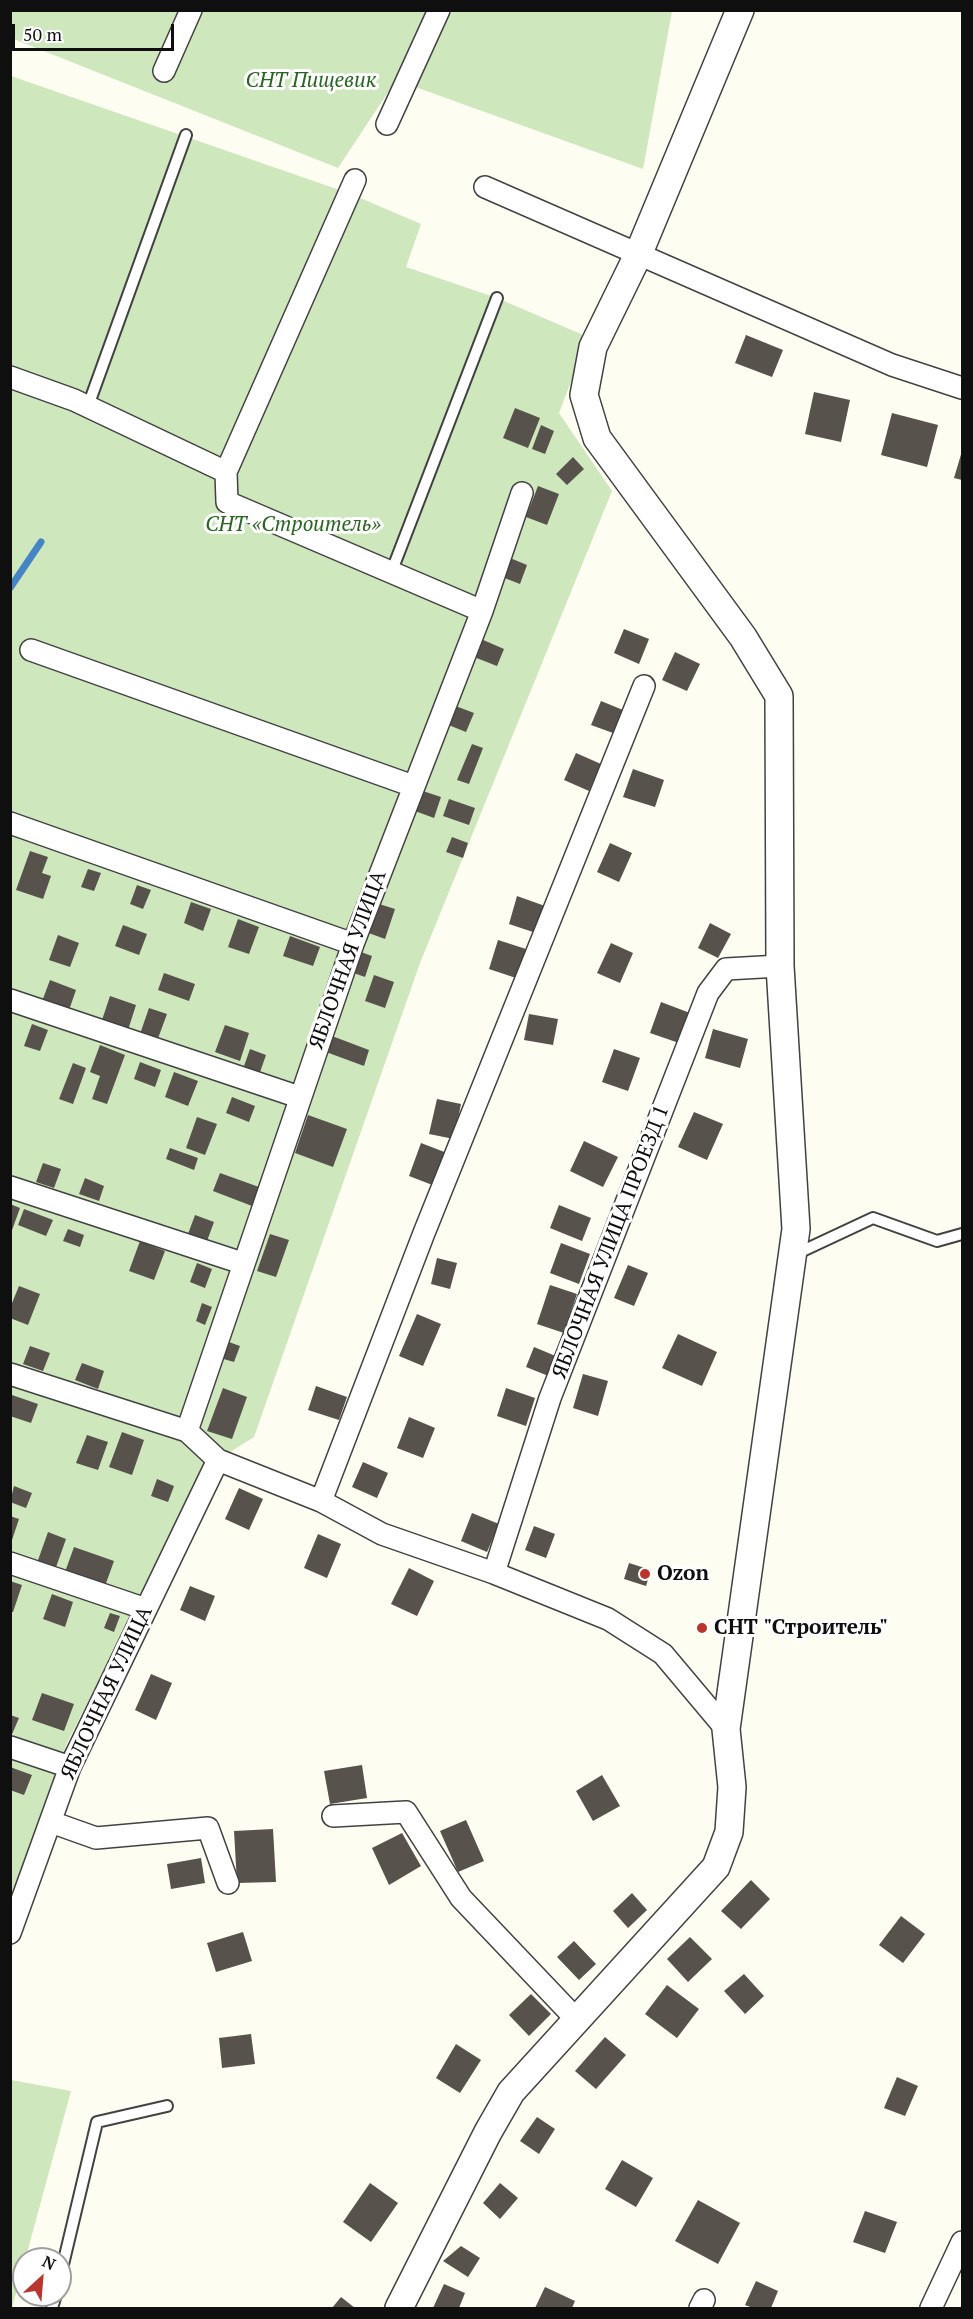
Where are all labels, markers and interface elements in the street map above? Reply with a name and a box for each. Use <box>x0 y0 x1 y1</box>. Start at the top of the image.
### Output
scale bar <box>15 12 177 50</box>
text: 50 m <box>23 22 62 46</box>
park label: СНТ Пищевик <box>246 68 376 94</box>
park label: СНТ «Строитель» <box>205 512 381 538</box>
street label: ЯБЛОЧНАЯ УЛИЦА <box>304 867 392 1053</box>
street label: ЯБЛОЧНАЯ УЛИЦА ПРОЕЗД 1 <box>547 1102 675 1382</box>
place label: Ozon <box>657 1561 709 1587</box>
marker: Ozon <box>638 1567 652 1581</box>
street label: ЯБЛОЧНАЯ УЛИЦА <box>56 1602 158 1784</box>
place label: СНТ "Строитель" <box>714 1615 888 1641</box>
marker: СНТ "Строитель" <box>695 1621 709 1635</box>
north arrow <box>12 2247 72 2307</box>
text: N <box>39 2250 59 2275</box>

